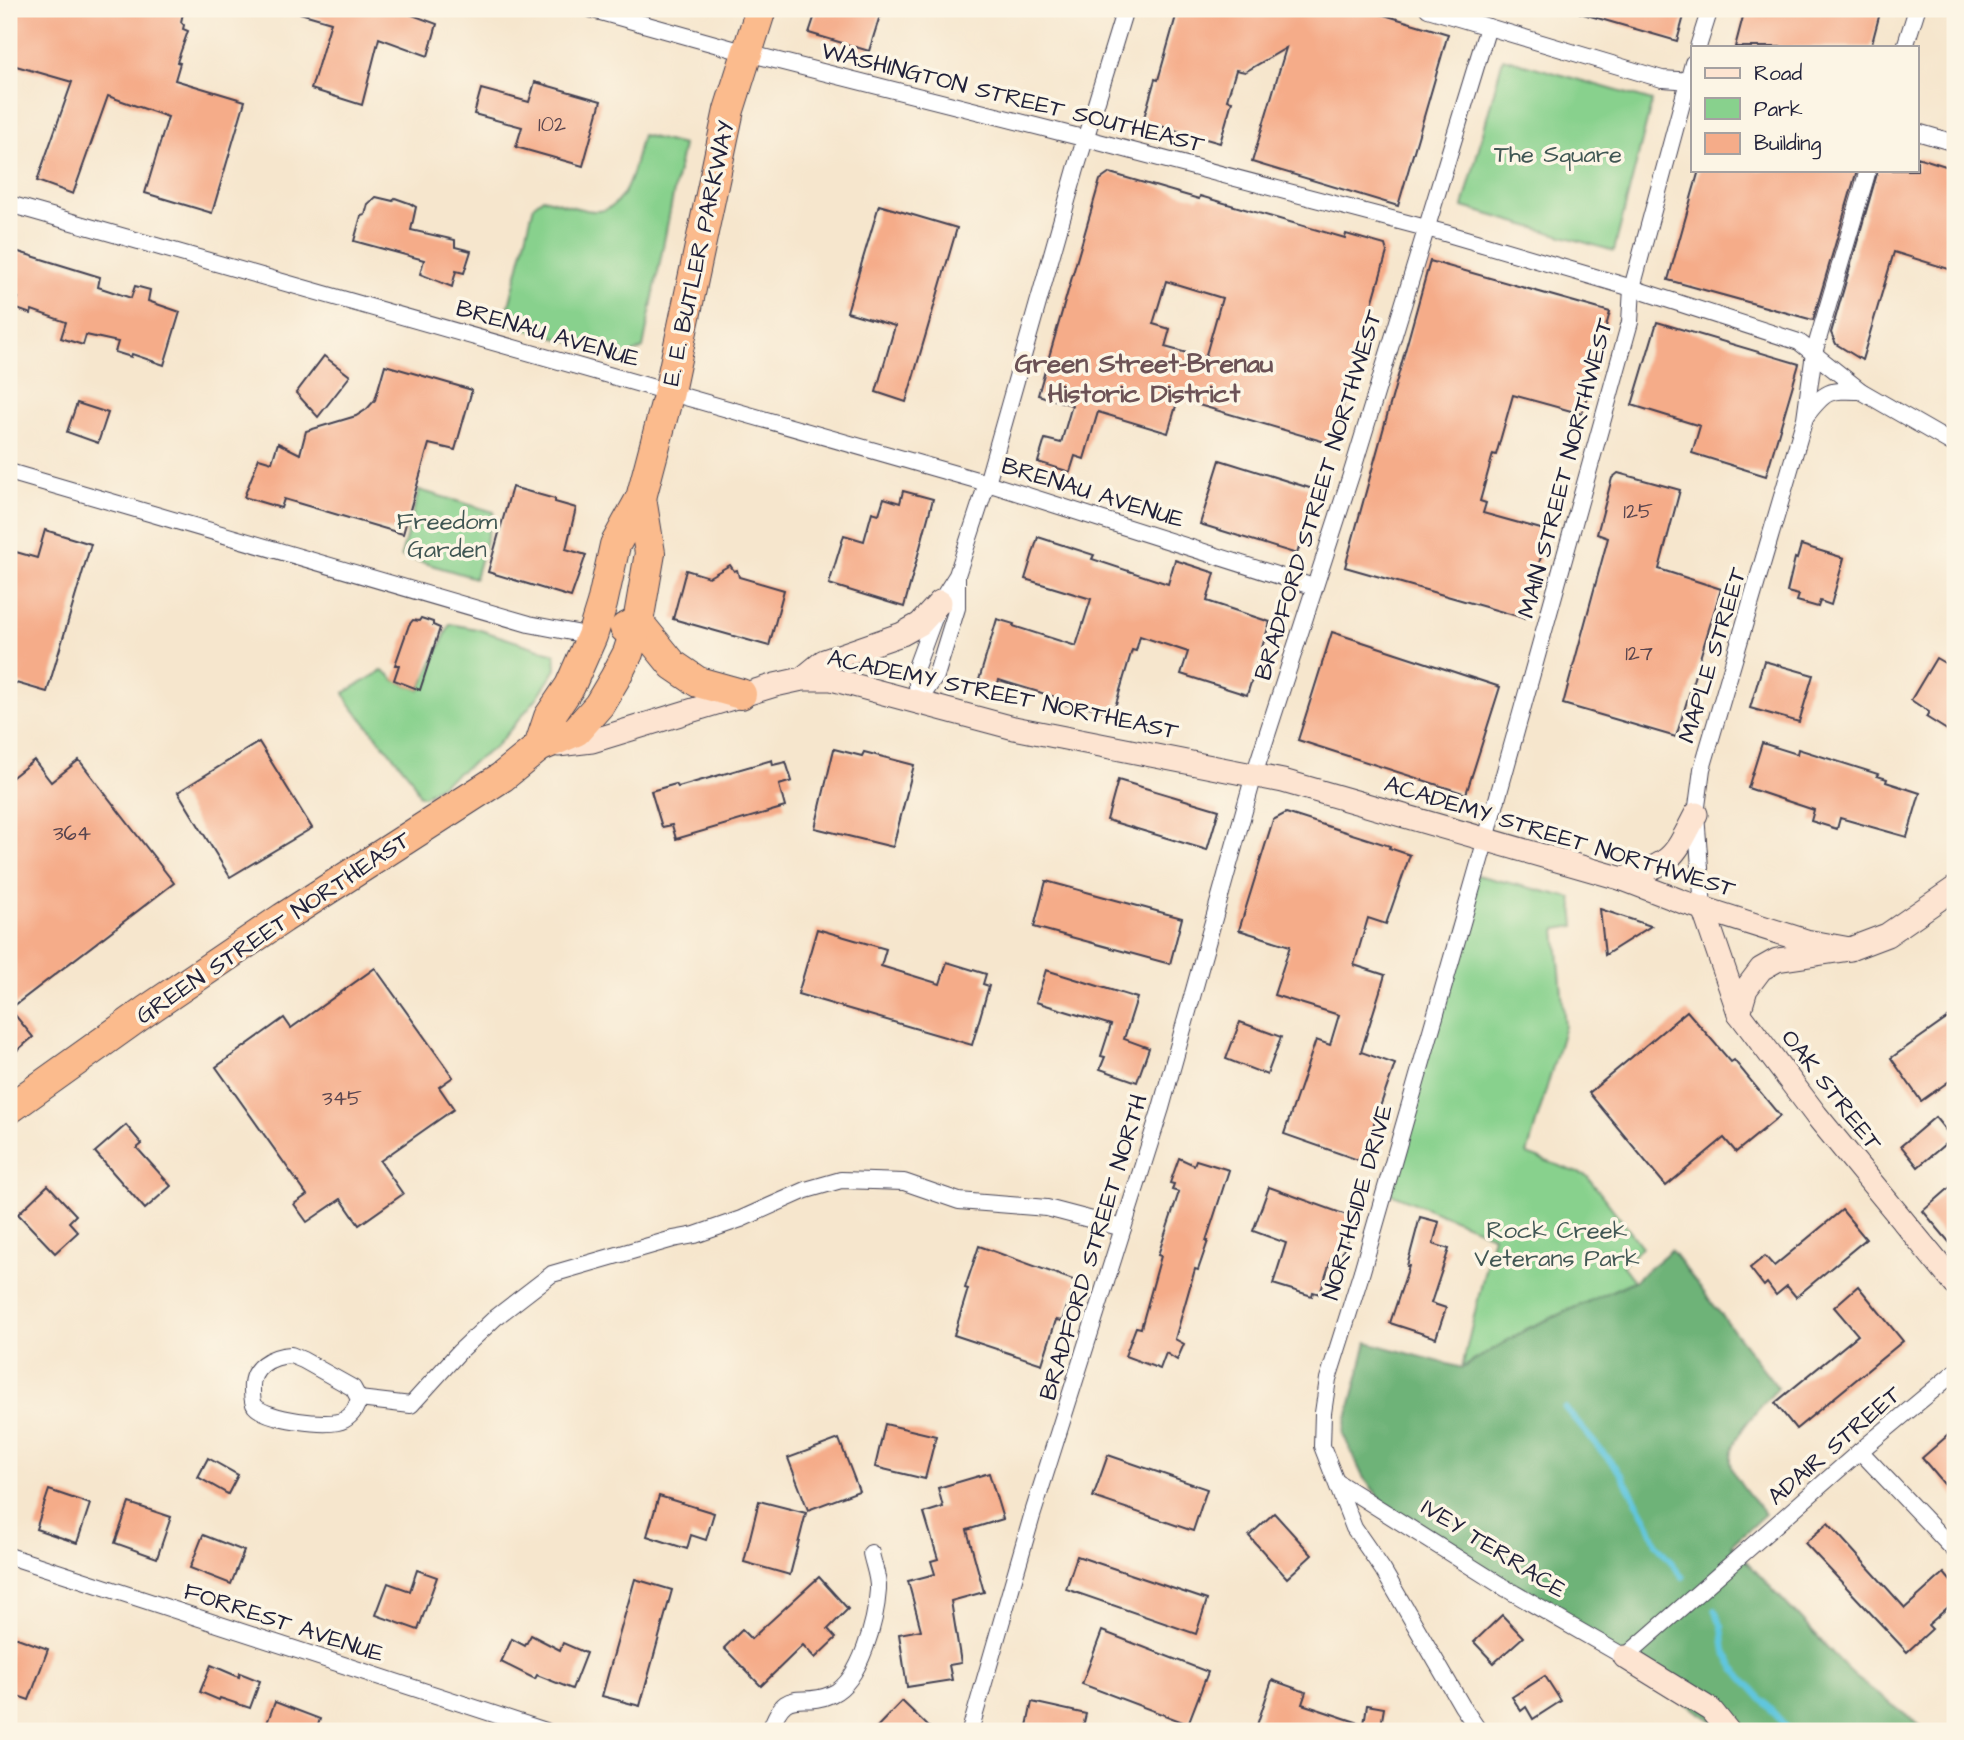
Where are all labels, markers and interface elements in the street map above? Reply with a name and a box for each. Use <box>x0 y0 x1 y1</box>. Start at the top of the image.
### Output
street label: WASHINGTON STREET SOUTHEAST <box>818 34 1208 162</box>
legend <box>1691 46 1918 172</box>
text: Road <box>1754 59 1802 88</box>
text: Park <box>1754 95 1803 124</box>
house number: 102 <box>538 110 566 139</box>
street label: E. E. BUTLER PARKWAY <box>654 117 744 389</box>
text: Building <box>1754 129 1822 160</box>
park label: The Square <box>1494 138 1622 172</box>
street label: BRENAU AVENUE <box>452 292 643 376</box>
street label: BRADFORD STREET NORTHWEST <box>1246 306 1392 685</box>
street label: MAIN STREET NORTHWEST <box>1510 315 1622 622</box>
district label: Green Street-Brenau Historic District <box>1015 346 1273 412</box>
street label: BRENAU AVENUE <box>997 449 1188 537</box>
house number: 125 <box>1623 497 1653 526</box>
park label: Freedom Garden <box>397 505 497 567</box>
street label: MAPLE STREET <box>1670 563 1756 747</box>
house number: 127 <box>1625 639 1653 668</box>
street label: ACADEMY STREET NORTHEAST <box>824 641 1181 749</box>
street label: ACADEMY STREET NORTHWEST <box>1380 767 1739 907</box>
house number: 364 <box>53 819 91 848</box>
street label: GREEN STREET NORTHEAST <box>129 823 418 1033</box>
street label: OAK STREET <box>1773 1022 1890 1159</box>
house number: 345 <box>322 1084 362 1113</box>
street label: BRADFORD STREET NORTH <box>1031 1090 1157 1404</box>
street label: NORTHSIDE DRIVE <box>1314 1101 1402 1304</box>
park label: Rock Creek Veterans Park <box>1474 1214 1640 1276</box>
street label: ADAIR STREET <box>1760 1378 1909 1514</box>
street label: IVEY TERRACE <box>1414 1491 1573 1607</box>
street label: FORREST AVENUE <box>179 1575 388 1671</box>

